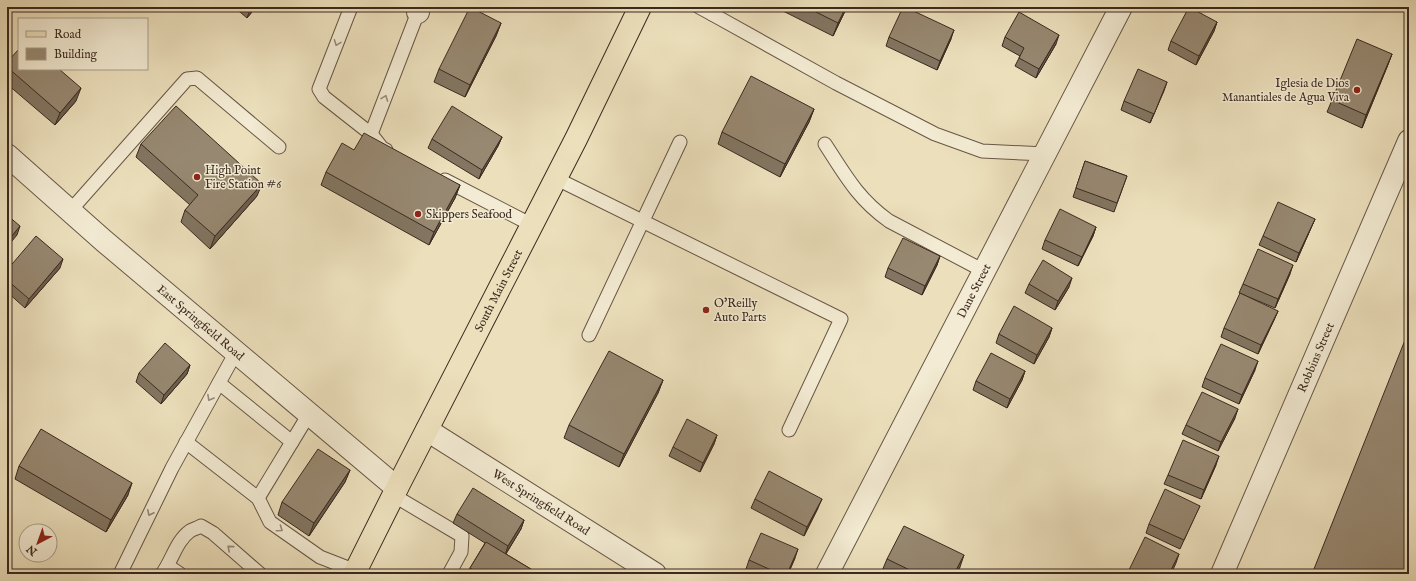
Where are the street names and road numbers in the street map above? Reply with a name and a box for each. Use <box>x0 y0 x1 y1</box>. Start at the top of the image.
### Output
street label: South Main Street <box>471 247 526 334</box>
street label: Dane Street <box>954 261 994 321</box>
street label: East Springfield Road <box>154 281 248 364</box>
street label: Robbins Street <box>1294 320 1337 395</box>
street label: West Springfield Road <box>490 466 593 539</box>

